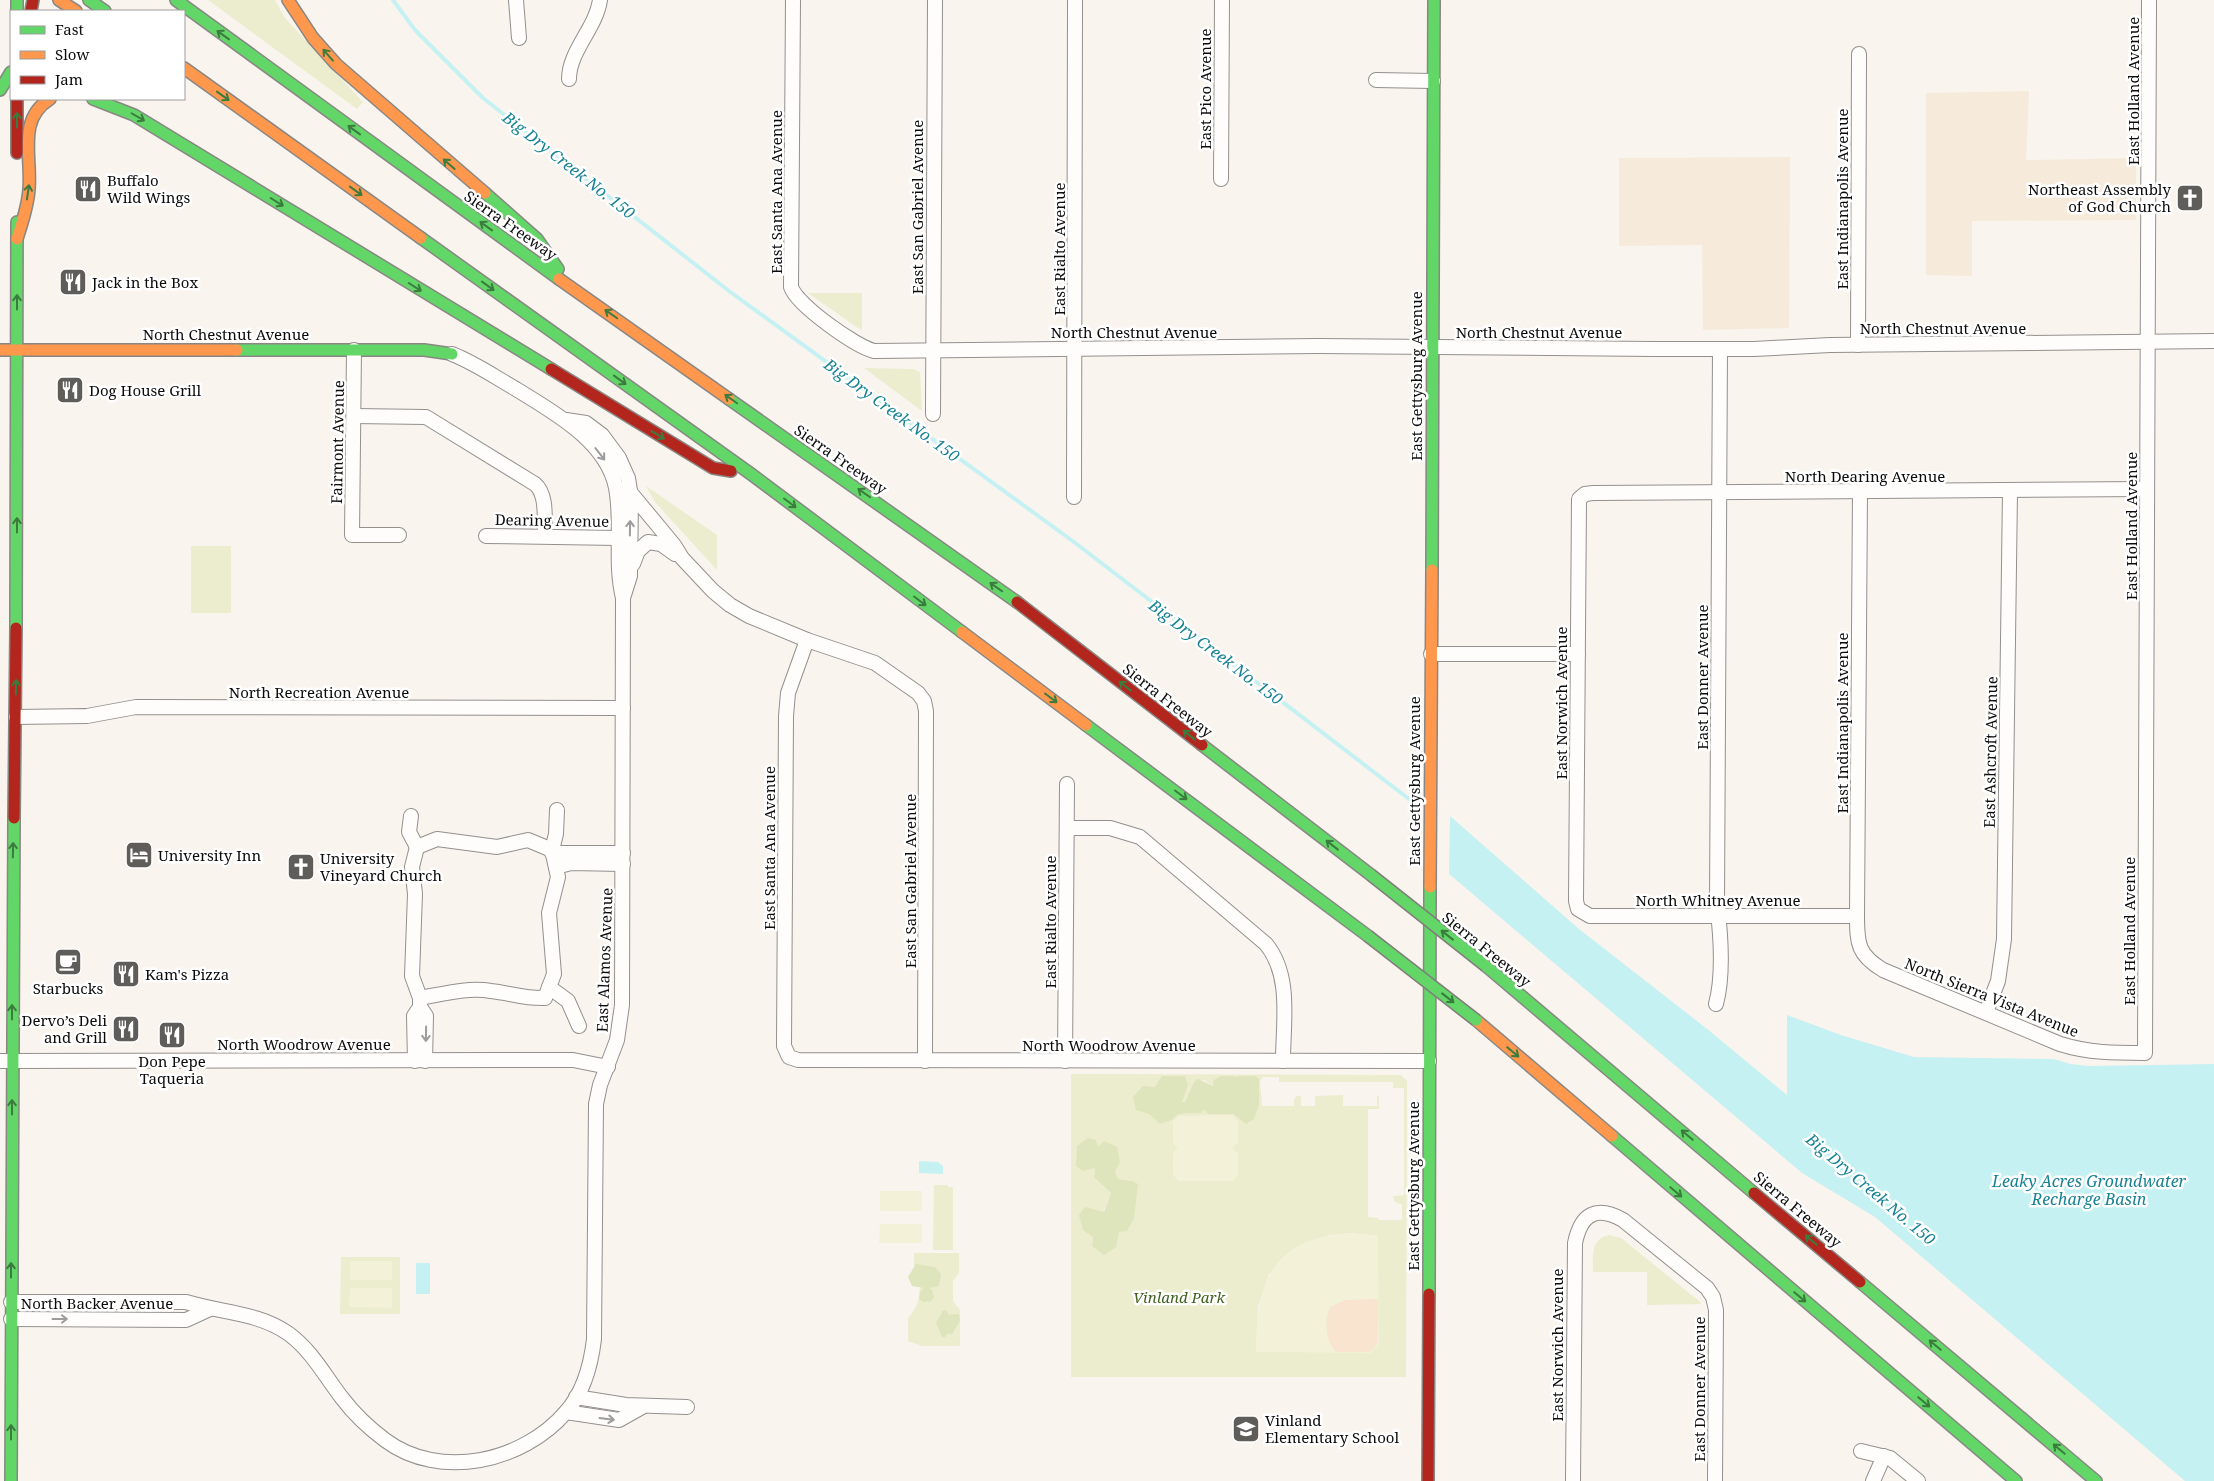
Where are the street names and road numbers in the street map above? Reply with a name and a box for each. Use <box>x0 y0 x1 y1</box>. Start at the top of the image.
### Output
street label: East Holland Avenue <box>2123 17 2143 165</box>
street label: East Pico Avenue <box>1195 28 1215 150</box>
street label: East Indianapolis Avenue <box>1832 108 1852 290</box>
street label: East Santa Ana Avenue <box>766 110 786 274</box>
street label: East San Gabriel Avenue <box>907 120 927 294</box>
street label: East Rialto Avenue <box>1049 183 1069 315</box>
street label: Sierra Freeway <box>461 186 562 265</box>
street label: East Gettysburg Avenue <box>1406 291 1426 461</box>
street label: North Chestnut Avenue <box>1860 318 2026 338</box>
street label: North Chestnut Avenue <box>1051 322 1217 342</box>
street label: North Chestnut Avenue <box>1456 322 1622 342</box>
street label: North Chestnut Avenue <box>143 324 309 344</box>
street label: Fairmont Avenue <box>326 380 348 504</box>
street label: Sierra Freeway <box>791 420 892 499</box>
street label: East Holland Avenue <box>2121 452 2141 600</box>
street label: North Dearing Avenue <box>1785 466 1945 486</box>
street label: Dearing Avenue <box>495 509 609 531</box>
street label: East Donner Avenue <box>1692 604 1712 750</box>
street label: East Norwich Avenue <box>1551 626 1571 780</box>
street label: East Indianapolis Avenue <box>1832 632 1852 814</box>
street label: Sierra Freeway <box>1119 659 1217 742</box>
street label: East Ashcroft Avenue <box>1979 676 2001 828</box>
street label: North Recreation Avenue <box>229 682 409 702</box>
street label: East Gettysburg Avenue <box>1404 696 1424 866</box>
street label: East Santa Ana Avenue <box>759 766 779 930</box>
street label: East San Gabriel Avenue <box>900 794 920 968</box>
street label: East Rialto Avenue <box>1040 856 1060 988</box>
street label: East Holland Avenue <box>2119 857 2139 1005</box>
street label: East Alamos Avenue <box>591 887 617 1033</box>
street label: North Whitney Avenue <box>1636 890 1800 910</box>
street label: Sierra Freeway <box>1438 907 1536 991</box>
street label: North Sierra Vista Avenue <box>1902 953 2082 1041</box>
street label: North Woodrow Avenue <box>217 1034 391 1054</box>
street label: North Woodrow Avenue <box>1022 1035 1196 1055</box>
street label: East Gettysburg Avenue <box>1403 1101 1423 1271</box>
street label: Sierra Freeway <box>1750 1166 1846 1252</box>
street label: East Norwich Avenue <box>1547 1268 1567 1422</box>
street label: North Backer Avenue <box>21 1293 173 1313</box>
street label: East Donner Avenue <box>1689 1316 1709 1462</box>

